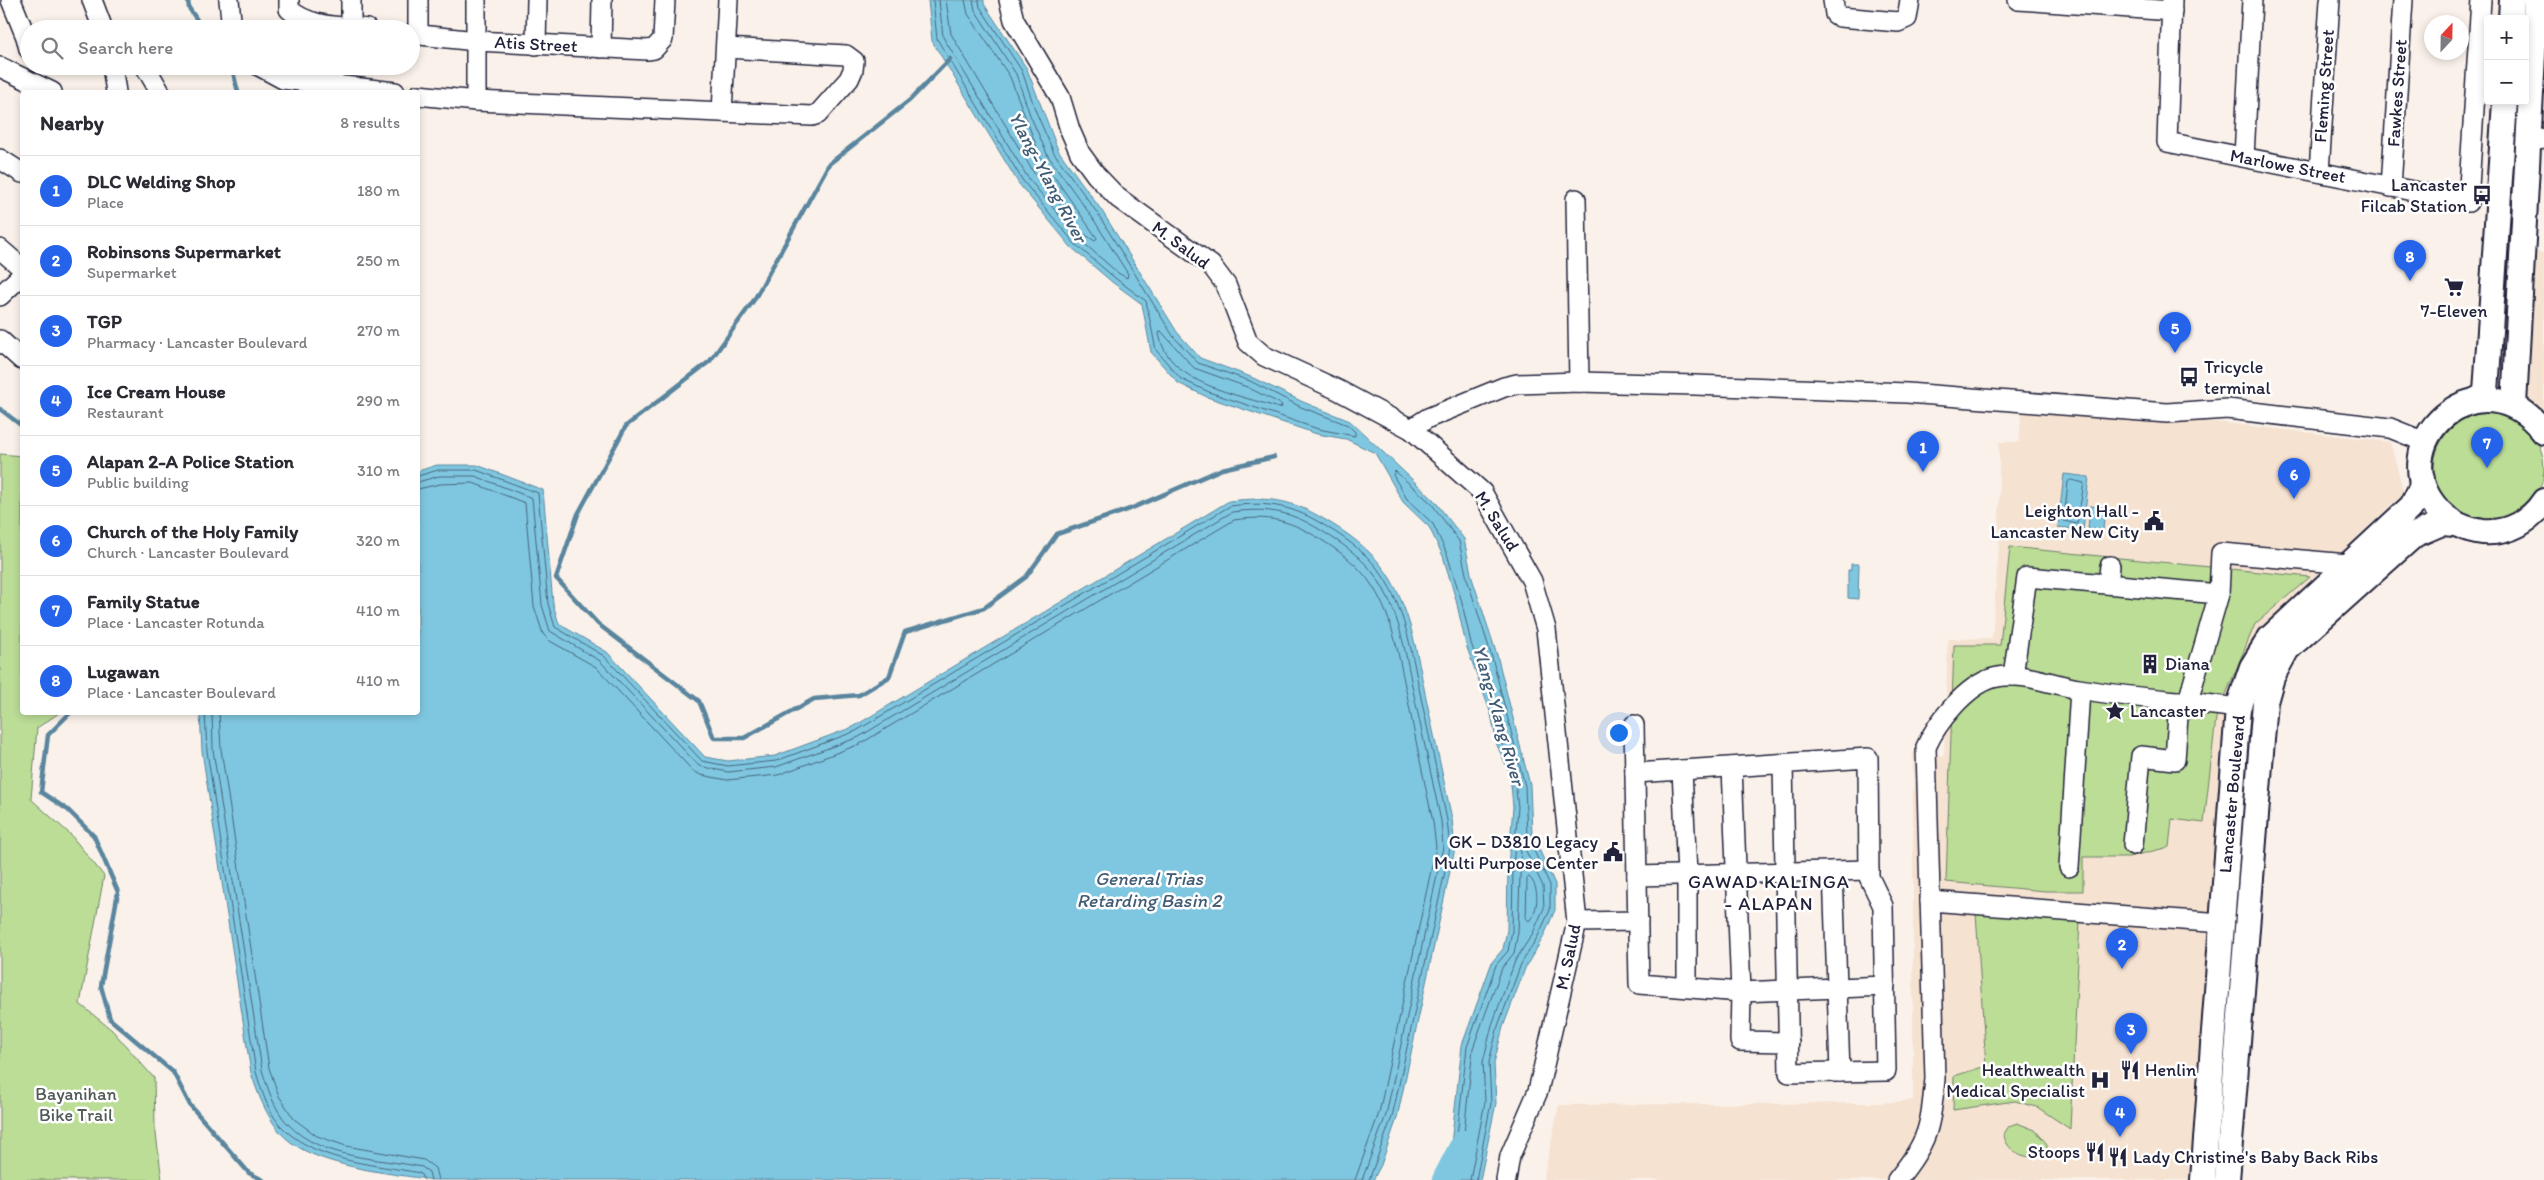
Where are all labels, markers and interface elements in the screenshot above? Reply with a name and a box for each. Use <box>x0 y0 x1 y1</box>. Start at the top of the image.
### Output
north arrow <box>2424 15 2469 60</box>
map controls <box>2484 15 2529 105</box>
button: + <box>2484 15 2529 60</box>
search box <box>20 20 420 75</box>
street label: Fleming Street <box>2309 28 2339 143</box>
street label: Atis Street <box>494 31 578 57</box>
icon: search <box>38 34 66 62</box>
text: Search here <box>78 36 173 59</box>
street label: Fawkes Street <box>2382 38 2412 148</box>
button: − <box>2484 60 2529 105</box>
water label: Ylang-Ylang River <box>1004 108 1093 248</box>
text: Nearby <box>40 110 104 135</box>
text: 8 results <box>340 113 400 132</box>
street label: Marlowe Street <box>2228 144 2348 188</box>
text: DLC Welding Shop <box>87 170 236 193</box>
place label: Lancaster Filcab Station <box>2361 174 2467 217</box>
text: 1 <box>52 181 60 200</box>
text: 180 m <box>357 181 400 200</box>
bus stop icon: Lancaster Filcab Station <box>2471 184 2493 206</box>
text: Place <box>87 193 124 212</box>
street label: M. Salud <box>1148 216 1215 274</box>
text: Robinsons Supermarket <box>87 240 281 263</box>
pin: 8 <box>2394 240 2426 281</box>
text: 2 <box>52 251 60 270</box>
text: 250 m <box>356 251 400 270</box>
text: Supermarket <box>87 263 177 282</box>
supermarket icon: 7-Eleven <box>2443 276 2465 298</box>
place label: 7-Eleven <box>2421 300 2487 322</box>
text: TGP <box>87 310 122 333</box>
pin: 5 <box>2159 312 2191 353</box>
text: 3 <box>52 321 60 340</box>
text: 270 m <box>357 321 400 340</box>
text: Pharmacy · Lancaster Boulevard <box>87 333 308 352</box>
place label: Tricycle terminal <box>2204 356 2271 399</box>
bus stop icon: Tricycle terminal <box>2178 366 2200 388</box>
text: Ice Cream House <box>87 380 226 403</box>
text: 4 <box>51 391 61 410</box>
text: 290 m <box>356 391 400 410</box>
text: Restaurant <box>87 403 164 422</box>
pin: 7 <box>2471 427 2503 468</box>
pin: 1 <box>1907 431 1939 472</box>
text: Alapan 2-A Police Station <box>87 450 294 473</box>
pin: 6 <box>2278 458 2310 499</box>
text: 5 <box>52 461 60 480</box>
text: 310 m <box>357 461 400 480</box>
text: Public building <box>87 473 189 492</box>
street label: M. Salud <box>1470 487 1524 555</box>
place label: Leighton Hall - Lancaster New City <box>1991 500 2140 543</box>
public building icon: Leighton Hall - Lancaster New City <box>2143 510 2165 532</box>
text: Church of the Holy Family <box>87 520 298 543</box>
text: 6 <box>52 531 60 550</box>
text: 320 m <box>356 531 400 550</box>
text: Church · Lancaster Boulevard <box>87 543 289 562</box>
text: Family Statue <box>87 590 200 613</box>
text: 7 <box>52 601 60 620</box>
text: 410 m <box>356 601 400 620</box>
text: Place · Lancaster Rotunda <box>87 613 265 632</box>
water label: Ylang-Ylang River <box>1468 642 1531 790</box>
building icon: Diana <box>2139 653 2161 675</box>
place label: Diana <box>2165 653 2211 675</box>
text: Lugawan <box>87 660 160 683</box>
text: 8 <box>52 671 60 690</box>
text: 410 m <box>356 671 400 690</box>
text: Place · Lancaster Boulevard <box>87 683 276 702</box>
place icon: Lancaster <box>2104 700 2126 722</box>
place label: Lancaster <box>2130 700 2206 722</box>
street label: Lancaster Boulevard <box>2214 714 2250 874</box>
your location <box>1606 720 1632 746</box>
place label: GK – D3810 Legacy Multi Purpose Center <box>1434 831 1598 874</box>
public building icon: GK – D3810 Legacy Multi Purpose Center <box>1602 841 1624 863</box>
water label: General Trias Retarding Basin 2 <box>1077 867 1223 912</box>
district label: GAWAD KALINGA - ALAPAN <box>1688 870 1850 915</box>
street label: M. Salud <box>1550 922 1586 992</box>
pin: 2 <box>2106 928 2138 969</box>
pin: 3 <box>2115 1013 2147 1054</box>
place label: Healthwealth Medical Specialist <box>1946 1059 2085 1102</box>
restaurant icon: Henlin <box>2119 1059 2141 1081</box>
place label: Henlin <box>2145 1059 2196 1081</box>
hospital icon: Healthwealth Medical Specialist <box>2089 1069 2111 1091</box>
park label: Bayanihan Bike Trail <box>35 1083 117 1126</box>
pin: 4 <box>2104 1096 2136 1137</box>
place label: Stoops <box>2028 1141 2080 1163</box>
restaurant icon: Stoops <box>2084 1141 2106 1163</box>
restaurant icon: Lady Christine's Baby Back Ribs <box>2107 1146 2129 1168</box>
place label: Lady Christine's Baby Back Ribs <box>2133 1146 2378 1168</box>

